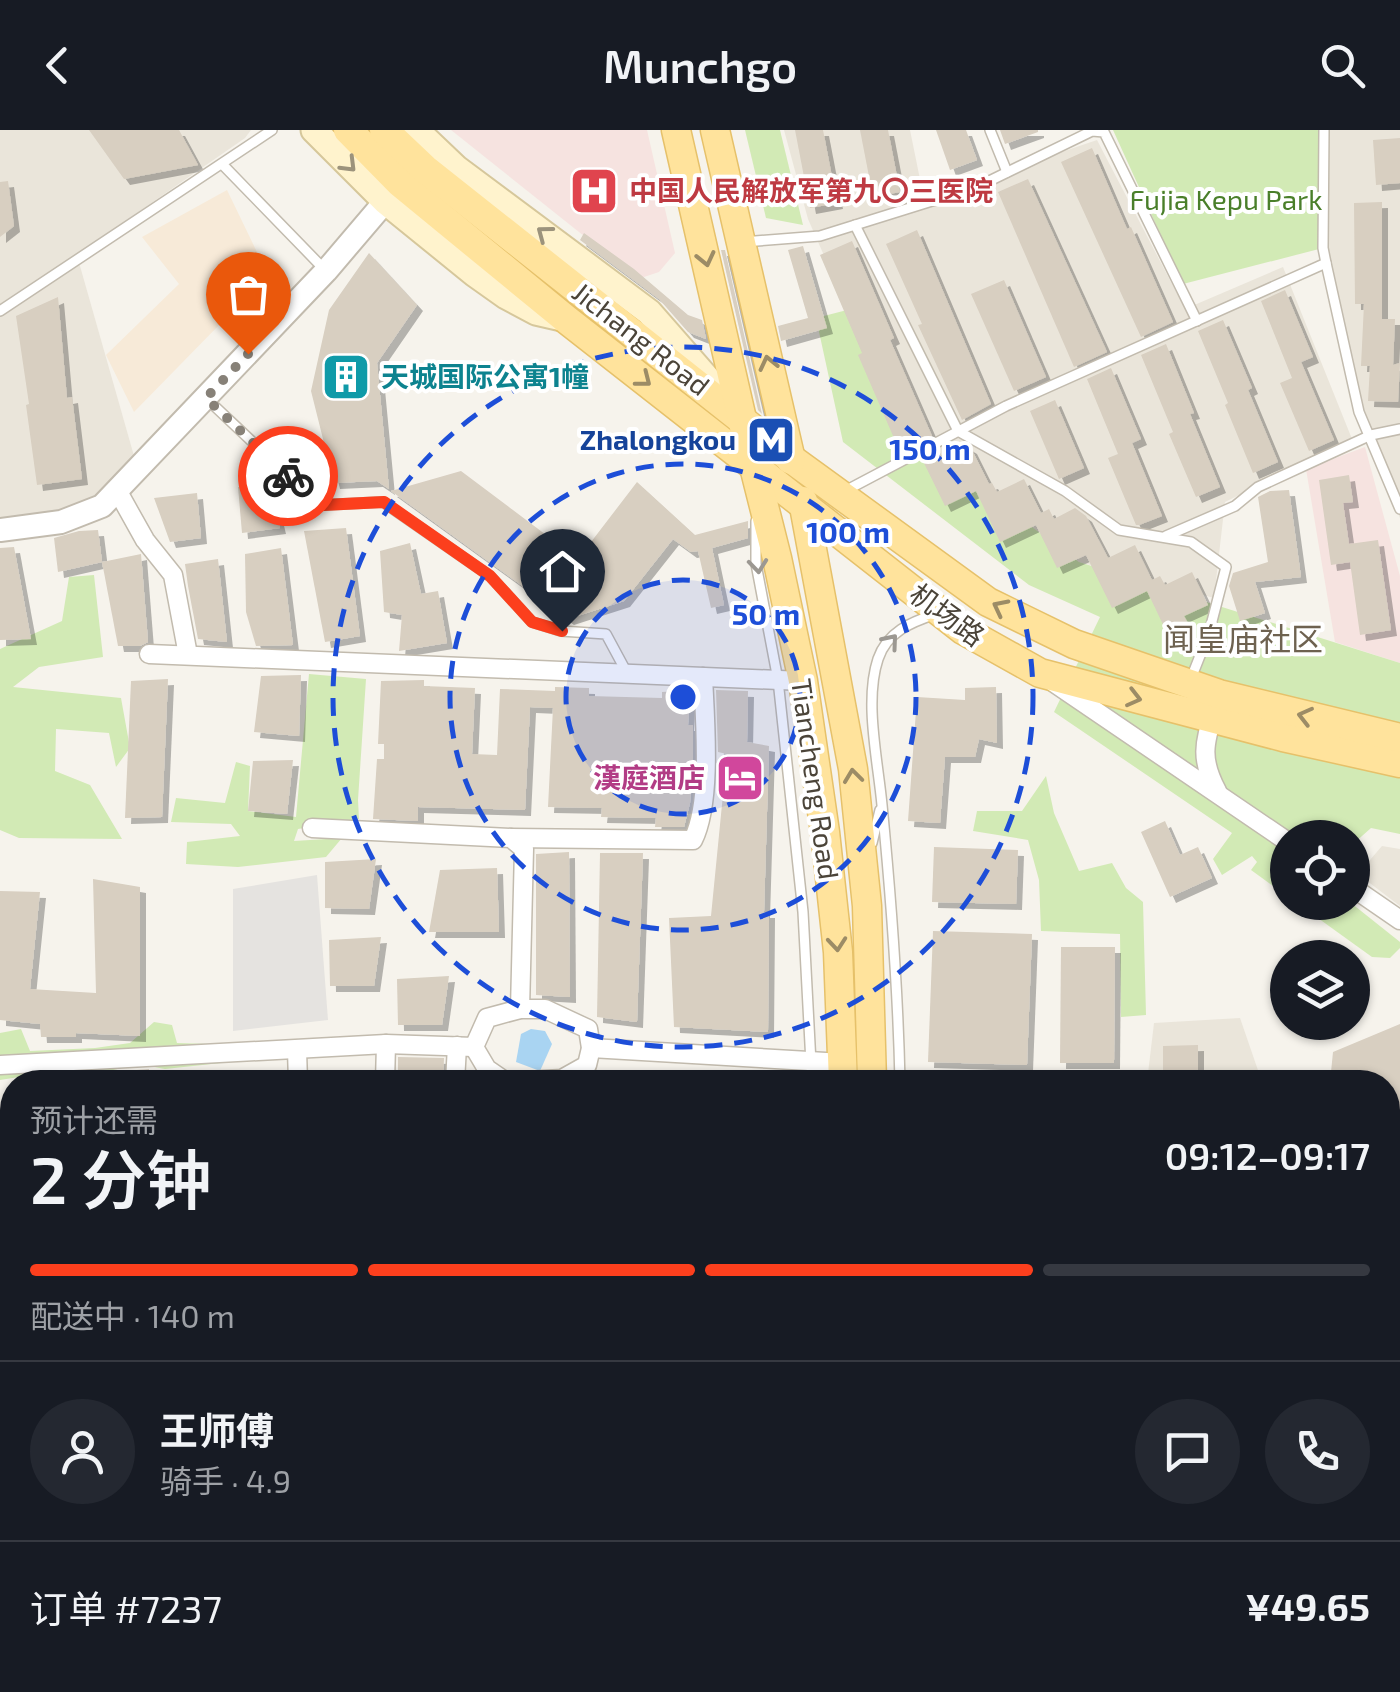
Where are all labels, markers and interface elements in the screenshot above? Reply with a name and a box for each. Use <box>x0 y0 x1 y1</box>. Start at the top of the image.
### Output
icon: back <box>30 38 85 93</box>
text: Munchgo <box>603 38 797 92</box>
icon: search <box>1315 38 1370 93</box>
one-way arrow <box>338 154 356 172</box>
hospital icon: 中国人民解放军第九〇三医院 <box>568 165 620 217</box>
place label: 中国人民解放军第九〇三医院 <box>629 173 993 207</box>
park label: Fujia Kepu Park <box>1129 182 1323 216</box>
one-way arrow <box>537 228 555 245</box>
one-way arrow <box>694 250 715 267</box>
pin <box>206 252 291 355</box>
icon: bag <box>221 267 276 322</box>
street label: Jichang Road <box>566 274 717 402</box>
building icon: 天城国际公寓1幢 <box>320 351 372 403</box>
one-way arrow <box>759 354 780 371</box>
place label: 天城国际公寓1幢 <box>381 359 589 393</box>
one-way arrow <box>632 368 650 386</box>
metro station icon: Zhalongkou <box>745 414 797 466</box>
place label: Zhalongkou <box>580 422 736 456</box>
courier <box>238 426 338 526</box>
text: 150 m <box>889 430 971 466</box>
icon: bike <box>261 449 316 504</box>
text: 100 m <box>806 513 890 549</box>
pin <box>520 529 605 632</box>
icon: home <box>535 544 590 599</box>
one-way arrow <box>747 558 768 574</box>
street label: 机场路 <box>904 576 992 653</box>
text: 50 m <box>732 595 800 631</box>
one-way arrow <box>992 600 1010 619</box>
district label: 闻皇庙社区 <box>1163 619 1323 657</box>
one-way arrow <box>879 635 897 653</box>
street label: Tiancheng Road <box>785 676 847 881</box>
centre of rings <box>665 679 701 715</box>
one-way arrow <box>1125 687 1142 708</box>
one-way arrow <box>1297 706 1314 727</box>
hotel icon: 漢庭酒店 <box>714 752 766 804</box>
place label: 漢庭酒店 <box>593 760 705 794</box>
one-way arrow <box>844 767 865 784</box>
map controls <box>1270 820 1370 1040</box>
button: locate <box>1270 820 1370 920</box>
one-way arrow <box>825 936 847 952</box>
button: layers <box>1270 940 1370 1040</box>
text: 预计还需 <box>30 1100 158 1138</box>
text: 09:12–09:17 <box>1165 1132 1370 1178</box>
text: 2 分钟 <box>30 1139 211 1217</box>
text: 配送中 · 140 m <box>30 1296 235 1334</box>
button: person <box>30 1399 135 1504</box>
button: chat <box>1135 1399 1240 1504</box>
button: phone <box>1265 1399 1370 1504</box>
text: 王师傅 <box>160 1407 274 1453</box>
text: 骑手 · 4.9 <box>160 1461 291 1499</box>
text: ¥49.65 <box>1245 1583 1370 1629</box>
text: 订单 #7237 <box>30 1585 222 1631</box>

